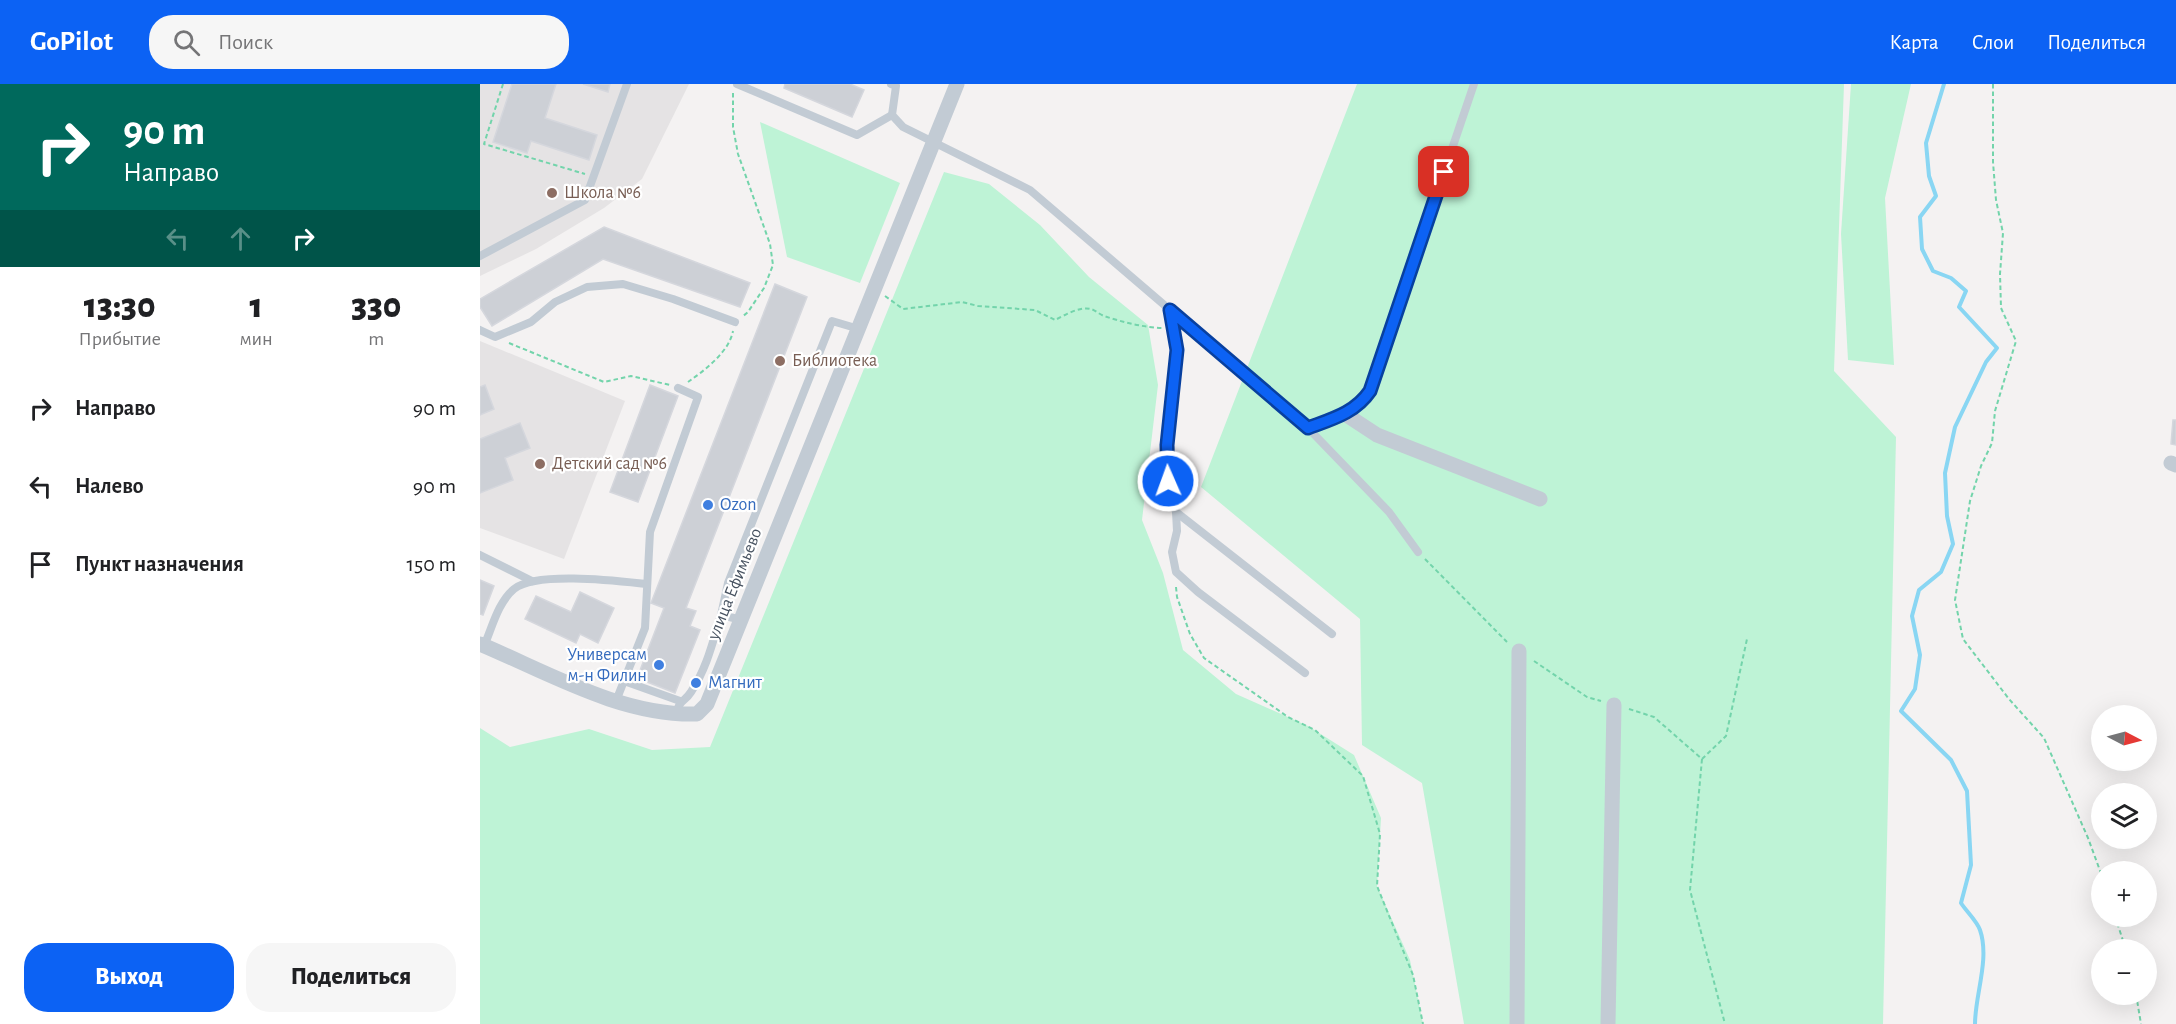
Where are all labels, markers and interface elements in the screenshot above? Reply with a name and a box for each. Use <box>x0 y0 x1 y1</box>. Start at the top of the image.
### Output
search box <box>149 15 569 69</box>
icon: search <box>170 26 203 59</box>
text: GoPilot <box>30 28 113 56</box>
text: Поиск <box>218 31 273 53</box>
text: Карта <box>1889 32 1939 53</box>
text: Слои <box>1972 32 2014 53</box>
text: Поделиться <box>2047 32 2146 53</box>
icon: right <box>24 108 102 186</box>
text: 90 m <box>123 110 205 152</box>
pin <box>1418 146 1469 197</box>
icon: arrive <box>1427 155 1460 188</box>
text: Направо <box>123 159 219 186</box>
place label: Школа №6 <box>564 184 641 202</box>
marker: Школа №6 <box>545 186 559 200</box>
icon: left <box>161 222 194 255</box>
icon: ahead <box>224 222 257 255</box>
icon: right <box>287 222 320 255</box>
text: 13:30 <box>84 288 156 324</box>
text: 1 <box>249 288 263 324</box>
text: 330 <box>351 288 401 324</box>
text: Прибытие <box>79 329 161 349</box>
text: мин <box>239 329 273 349</box>
text: m <box>368 329 384 349</box>
place label: Библиотека <box>792 351 877 370</box>
marker: Библиотека <box>773 354 787 368</box>
icon: right <box>24 392 57 425</box>
text: Направо <box>75 397 156 419</box>
text: 90 m <box>413 397 456 419</box>
position arrow <box>1136 449 1200 513</box>
place label: Детский сад №6 <box>552 455 667 473</box>
marker: Детский сад №6 <box>533 457 547 471</box>
icon: left <box>24 470 57 503</box>
text: Налево <box>75 475 144 497</box>
text: 90 m <box>413 475 456 497</box>
place label: Ozon <box>720 496 757 514</box>
marker: Ozon <box>701 498 715 512</box>
street label: улица Ефимьево <box>704 526 766 643</box>
icon: arrive <box>24 548 57 581</box>
text: Пункт назначения <box>75 553 244 575</box>
text: 150 m <box>406 553 456 575</box>
place label: Универсам м-н Филин <box>567 646 647 685</box>
marker: Универсам м-н Филин <box>652 658 666 672</box>
place label: Магнит <box>708 674 763 692</box>
marker: Магнит <box>689 676 703 690</box>
north arrow <box>2091 705 2157 771</box>
map controls <box>2091 705 2157 1005</box>
button: layers <box>2091 783 2157 849</box>
button: + <box>2091 861 2157 927</box>
button: − <box>2091 939 2157 1005</box>
button: Выход <box>24 943 234 1012</box>
button: Поделиться <box>246 943 456 1012</box>

